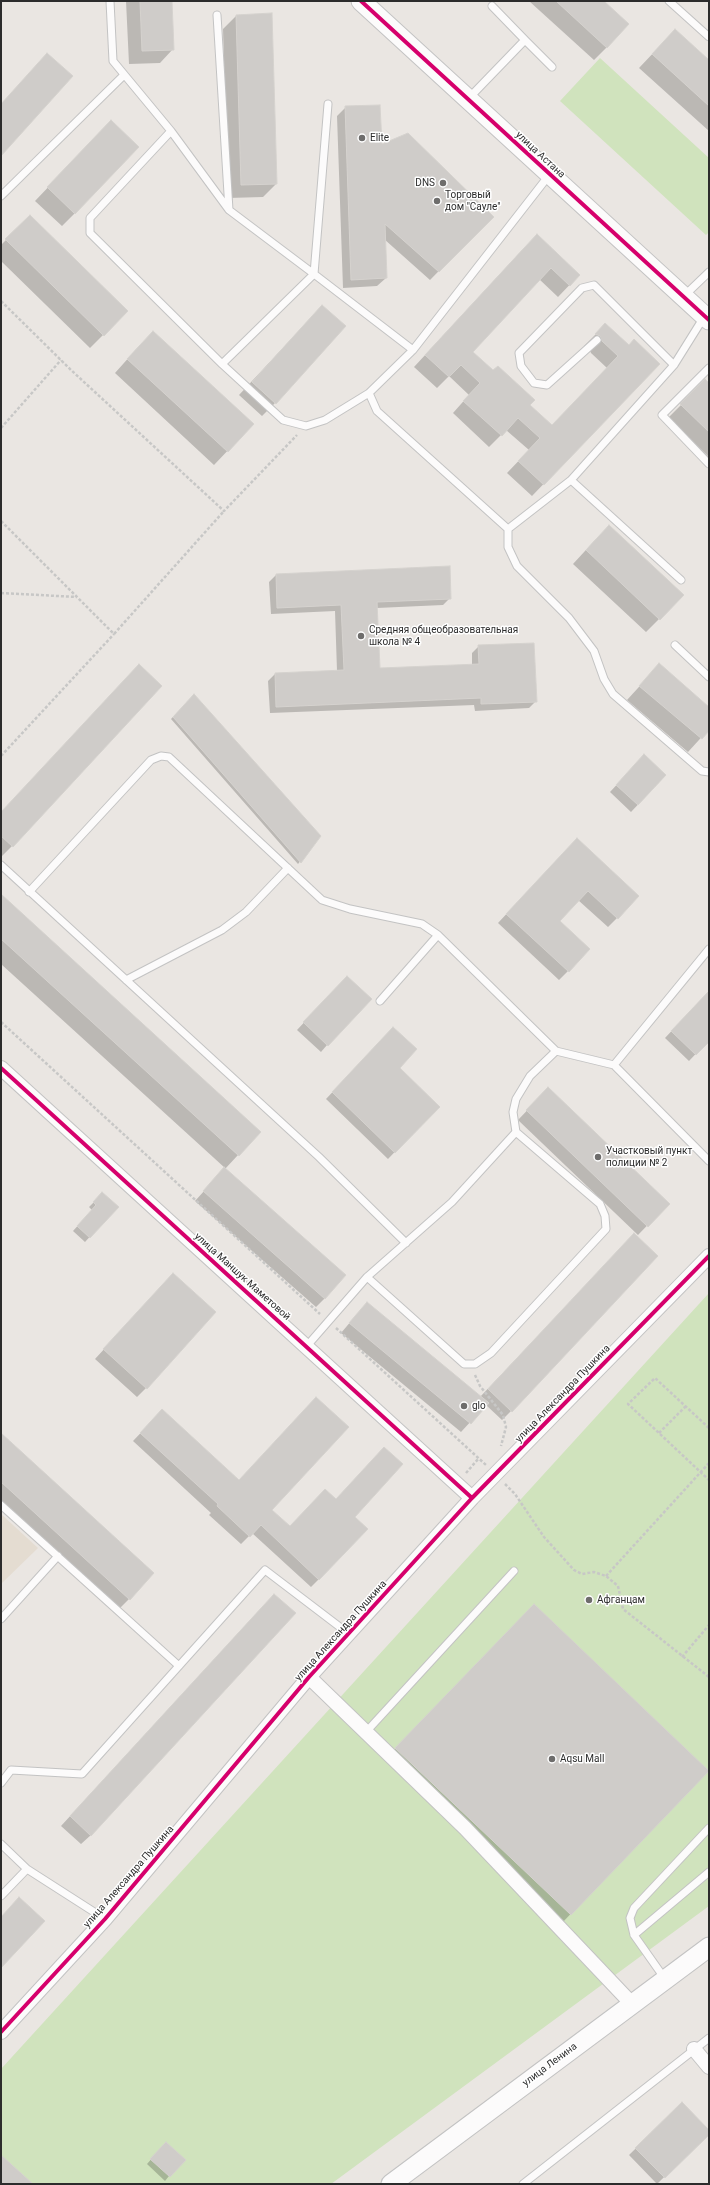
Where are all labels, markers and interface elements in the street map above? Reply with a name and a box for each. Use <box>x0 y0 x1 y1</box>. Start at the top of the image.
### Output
street label: улица Астана <box>513 129 567 181</box>
place label: Elite <box>370 132 389 144</box>
marker: Elite <box>357 133 367 143</box>
place label: DNS <box>415 177 435 189</box>
marker: DNS <box>438 178 448 188</box>
place label: Торговый дом "Сауле" <box>445 189 500 212</box>
marker: Торговый дом "Сауле" <box>432 196 442 206</box>
place label: Средняя общеобразовательная школа № 4 <box>369 624 518 648</box>
marker: Средняя общеобразовательная школа № 4 <box>356 631 366 641</box>
place label: Участковый пункт полиции № 2 <box>606 1145 692 1168</box>
marker: Участковый пункт полиции № 2 <box>593 1152 603 1162</box>
street label: улица Маншук Маметовой <box>192 1231 292 1323</box>
street label: улица Александра Пушкина <box>513 1343 613 1445</box>
place label: glo <box>472 1400 486 1412</box>
marker: glo <box>459 1401 469 1411</box>
street label: улица Александра Пушкина <box>293 1578 389 1684</box>
place label: Афганцам <box>597 1594 645 1606</box>
marker: Афганцам <box>584 1595 594 1605</box>
place label: Аqsu Mall <box>560 1753 604 1765</box>
marker: Аqsu Mall <box>547 1754 557 1764</box>
street label: улица Александра Пушкина <box>81 1824 177 1930</box>
street label: улица Ленина <box>520 2041 580 2089</box>

